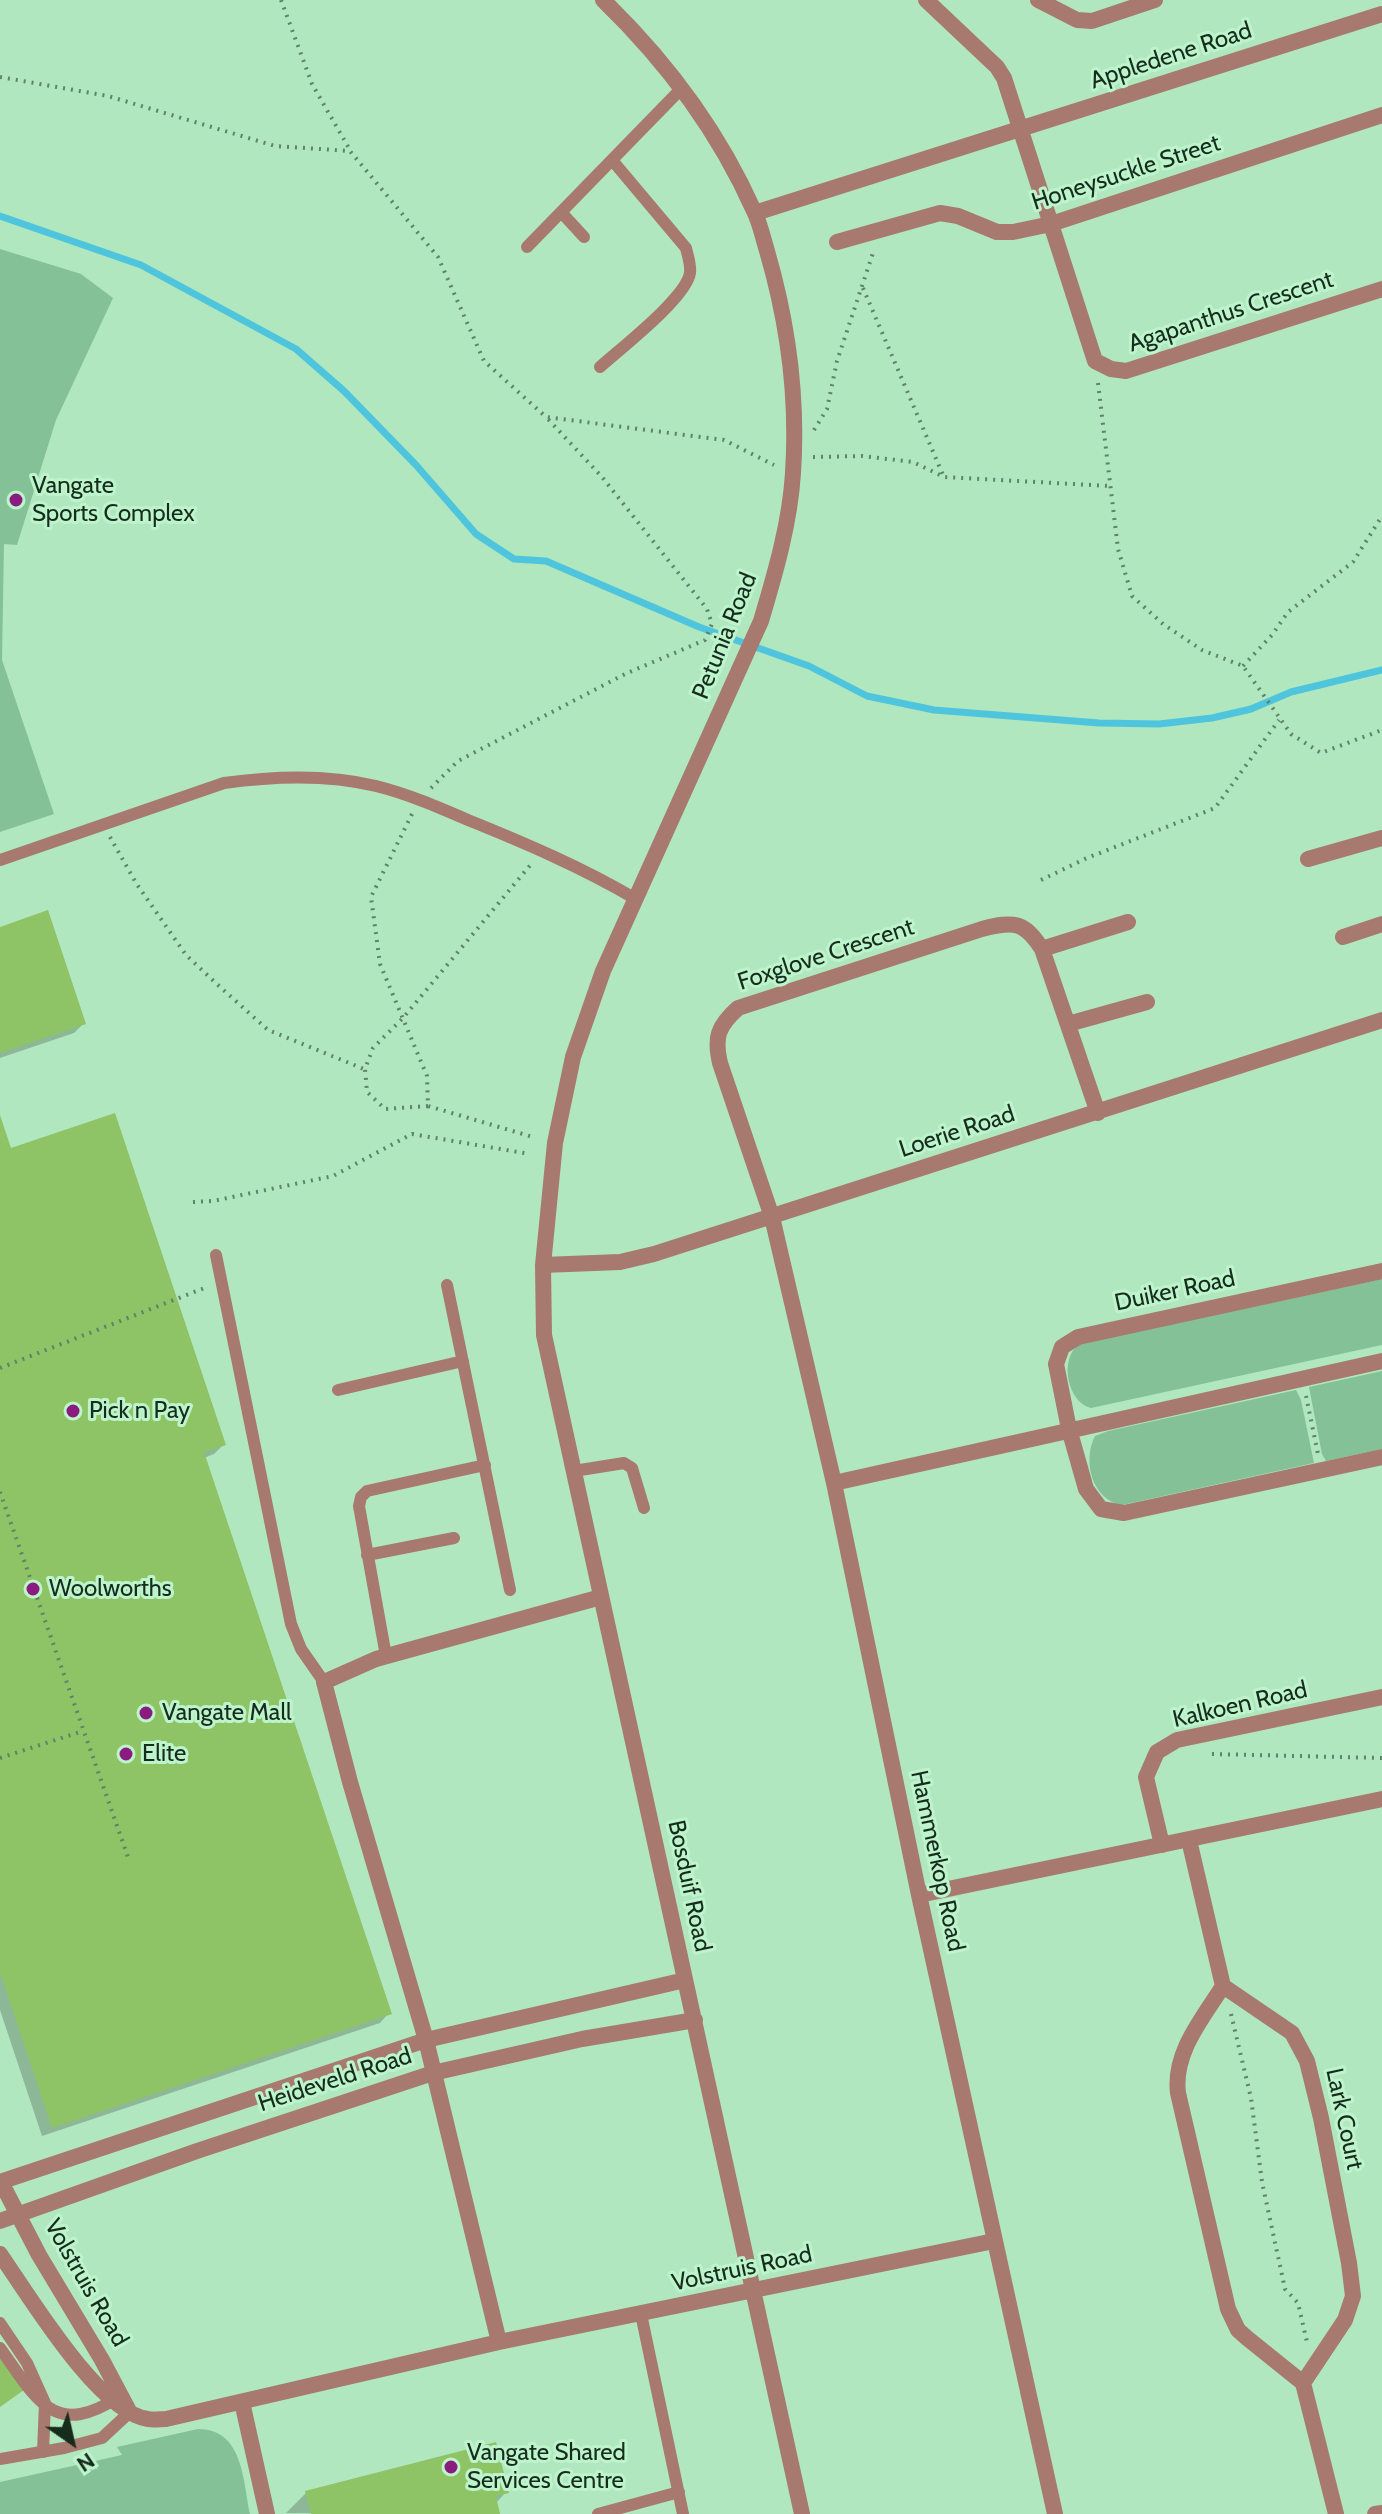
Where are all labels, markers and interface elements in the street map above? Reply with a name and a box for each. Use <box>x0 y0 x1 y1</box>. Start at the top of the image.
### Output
street label: Appledene Road <box>1087 16 1255 96</box>
street label: Honeysuckle Street <box>1028 129 1224 217</box>
street label: Agapanthus Crescent <box>1125 265 1337 359</box>
place label: Vangate Sports Complex <box>32 472 195 528</box>
marker: Vangate Sports Complex <box>7 491 25 509</box>
street label: Petunia Road <box>687 569 763 703</box>
street label: Foxglove Crescent <box>734 913 918 997</box>
street label: Loerie Road <box>896 1100 1018 1164</box>
street label: Duiker Road <box>1112 1264 1238 1318</box>
place label: Pick n Pay <box>89 1397 190 1425</box>
marker: Pick n Pay <box>64 1402 82 1420</box>
place label: Woolworths <box>49 1575 172 1603</box>
marker: Woolworths <box>24 1580 42 1598</box>
street label: Kalkoen Road <box>1170 1676 1310 1734</box>
place label: Vangate Mall <box>162 1699 292 1727</box>
marker: Vangate Mall <box>137 1704 155 1722</box>
place label: Elite <box>142 1740 186 1768</box>
marker: Elite <box>117 1745 135 1763</box>
street label: Hammerkop Road <box>904 1768 970 1954</box>
street label: Bosduif Road <box>661 1818 717 1954</box>
street label: Heideveld Road <box>255 2042 415 2118</box>
street label: Lark Court <box>1319 2066 1369 2172</box>
street label: Volstruis Road <box>38 2214 134 2352</box>
street label: Volstruis Road <box>669 2240 815 2298</box>
north arrow <box>32 2402 112 2482</box>
place label: Vangate Shared Services Centre <box>467 2439 626 2495</box>
text: N <box>72 2447 100 2478</box>
marker: Vangate Shared Services Centre <box>442 2458 460 2476</box>

